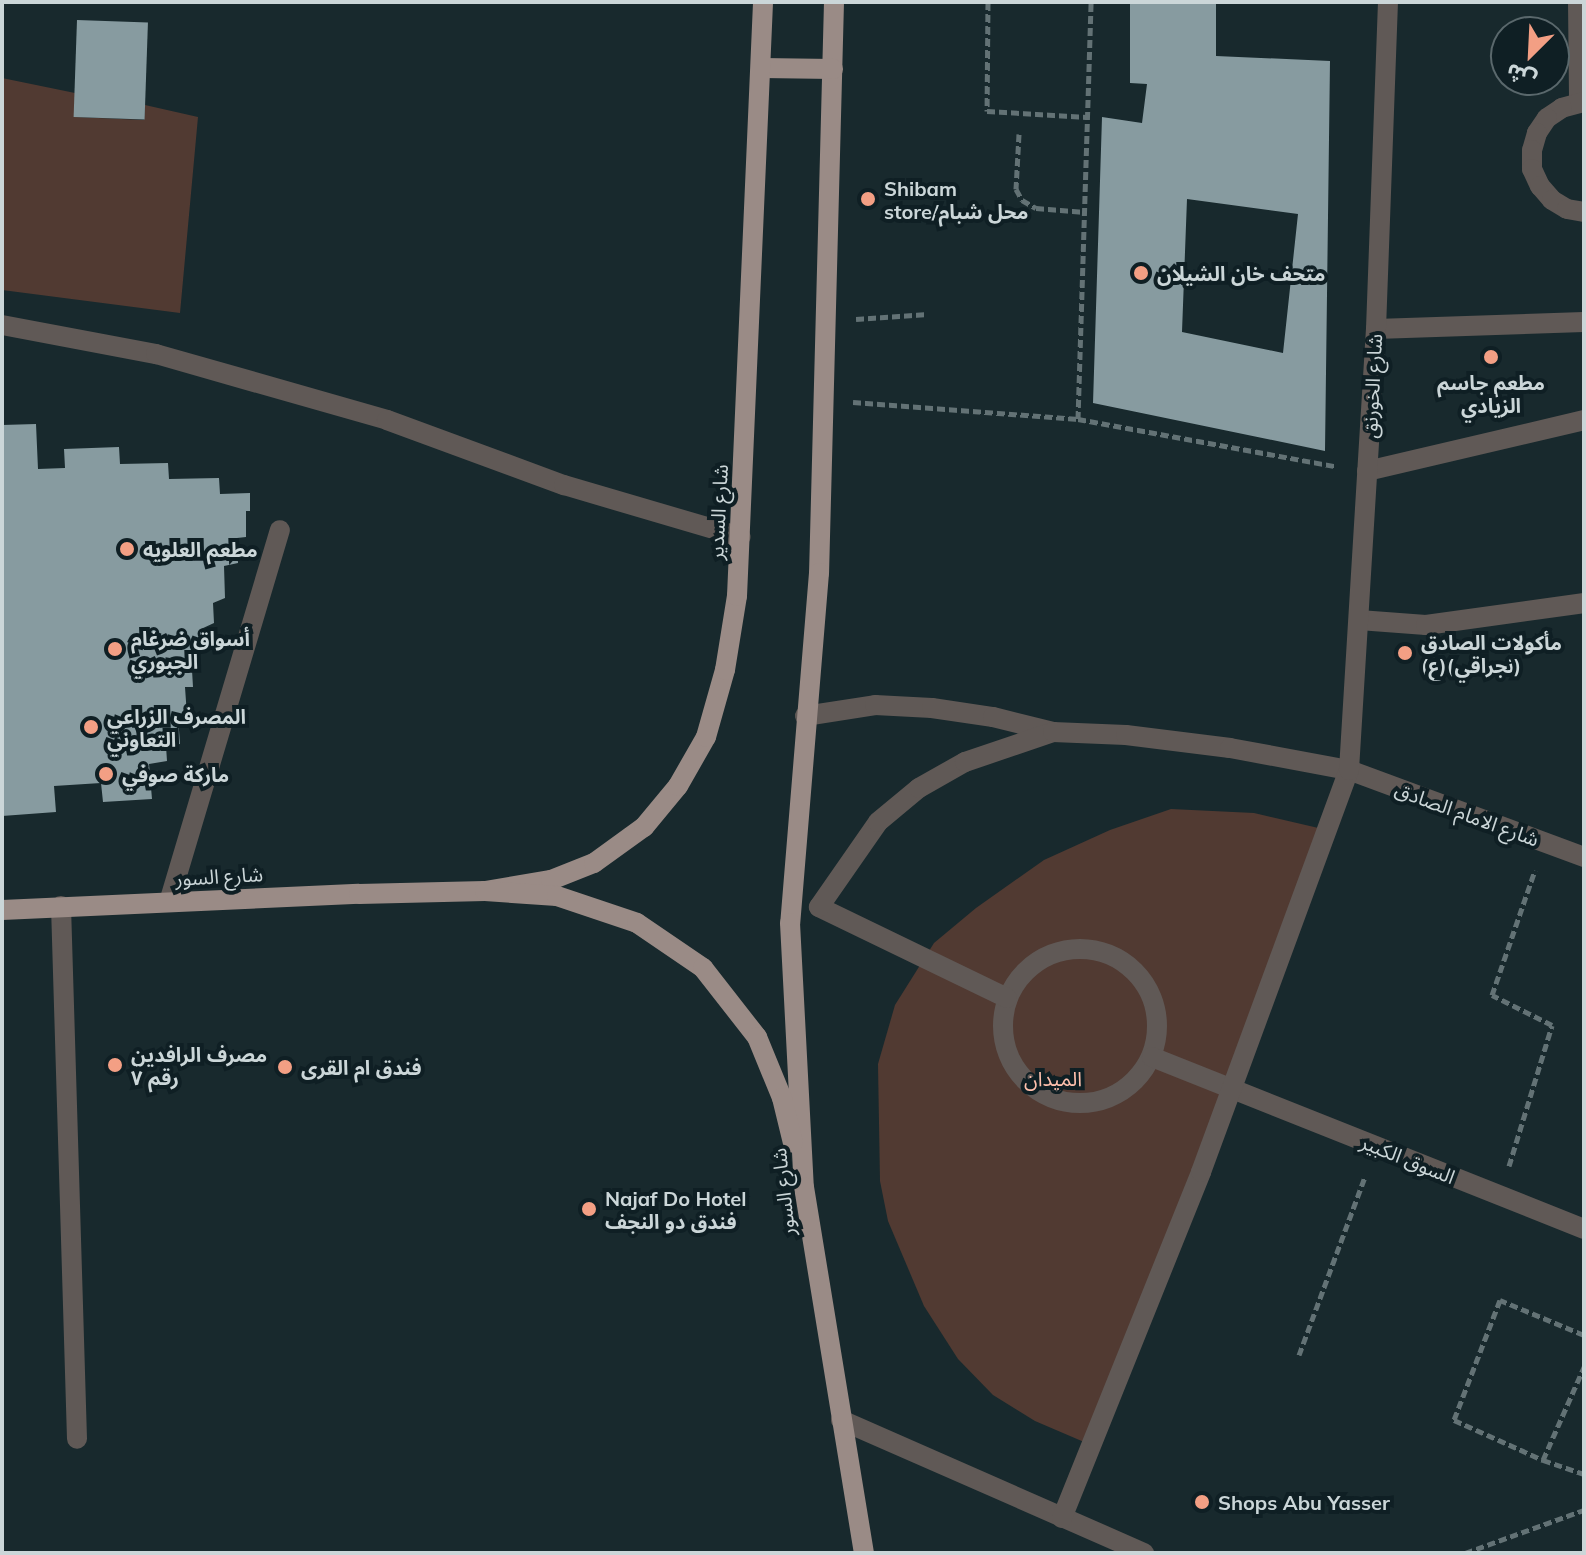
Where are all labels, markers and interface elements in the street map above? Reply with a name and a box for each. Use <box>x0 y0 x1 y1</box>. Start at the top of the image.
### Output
north arrow <box>1490 16 1570 96</box>
text: ش <box>1502 57 1541 95</box>
place label: Shibam store/محل شبام <box>884 176 1028 223</box>
marker: Shibam store/محل شبام <box>859 190 877 208</box>
place label: متحف خان الشيلان <box>1157 261 1325 285</box>
marker: متحف خان الشيلان <box>1132 264 1150 282</box>
street label: شارع الخورنق <box>1357 333 1387 439</box>
marker: مطعم جاسم الزيادي <box>1482 348 1500 366</box>
place label: مطعم جاسم الزيادي <box>1437 370 1545 417</box>
street label: شارع السدير <box>704 464 732 560</box>
place label: مطعم العلويه <box>143 537 258 561</box>
marker: مطعم العلويه <box>118 540 136 558</box>
place label: أسواق ضرغام الجبوري <box>131 626 250 673</box>
place label: مأكولات الصادق (ع)(نجراقي) <box>1421 630 1562 677</box>
marker: أسواق ضرغام الجبوري <box>106 640 124 658</box>
marker: مأكولات الصادق (ع)(نجراقي) <box>1396 644 1414 662</box>
place label: المصرف الزراعي التعاوني <box>107 704 246 751</box>
marker: المصرف الزراعي التعاوني <box>82 718 100 736</box>
place label: ماركة صوفي <box>122 762 229 786</box>
marker: ماركة صوفي <box>97 765 115 783</box>
street label: شارع الامام الصادق <box>1392 777 1542 851</box>
street label: شارع السور <box>174 862 264 890</box>
place label: مصرف الرافدين رقم ٧ <box>131 1042 267 1089</box>
place label: فندق ام القرى <box>301 1055 422 1079</box>
marker: مصرف الرافدين رقم ٧ <box>106 1056 124 1074</box>
marker: فندق ام القرى <box>276 1058 294 1076</box>
park label: الميدان <box>1024 1066 1082 1090</box>
street label: السوق الكبير <box>1357 1129 1459 1189</box>
street label: شارع السور <box>766 1147 800 1237</box>
place label: Najaf Do Hotel فندق دو النجف <box>605 1186 746 1233</box>
marker: Najaf Do Hotel فندق دو النجف <box>580 1200 598 1218</box>
place label: Shops Abu Yasser <box>1218 1490 1390 1514</box>
marker: Shops Abu Yasser <box>1193 1493 1211 1511</box>

